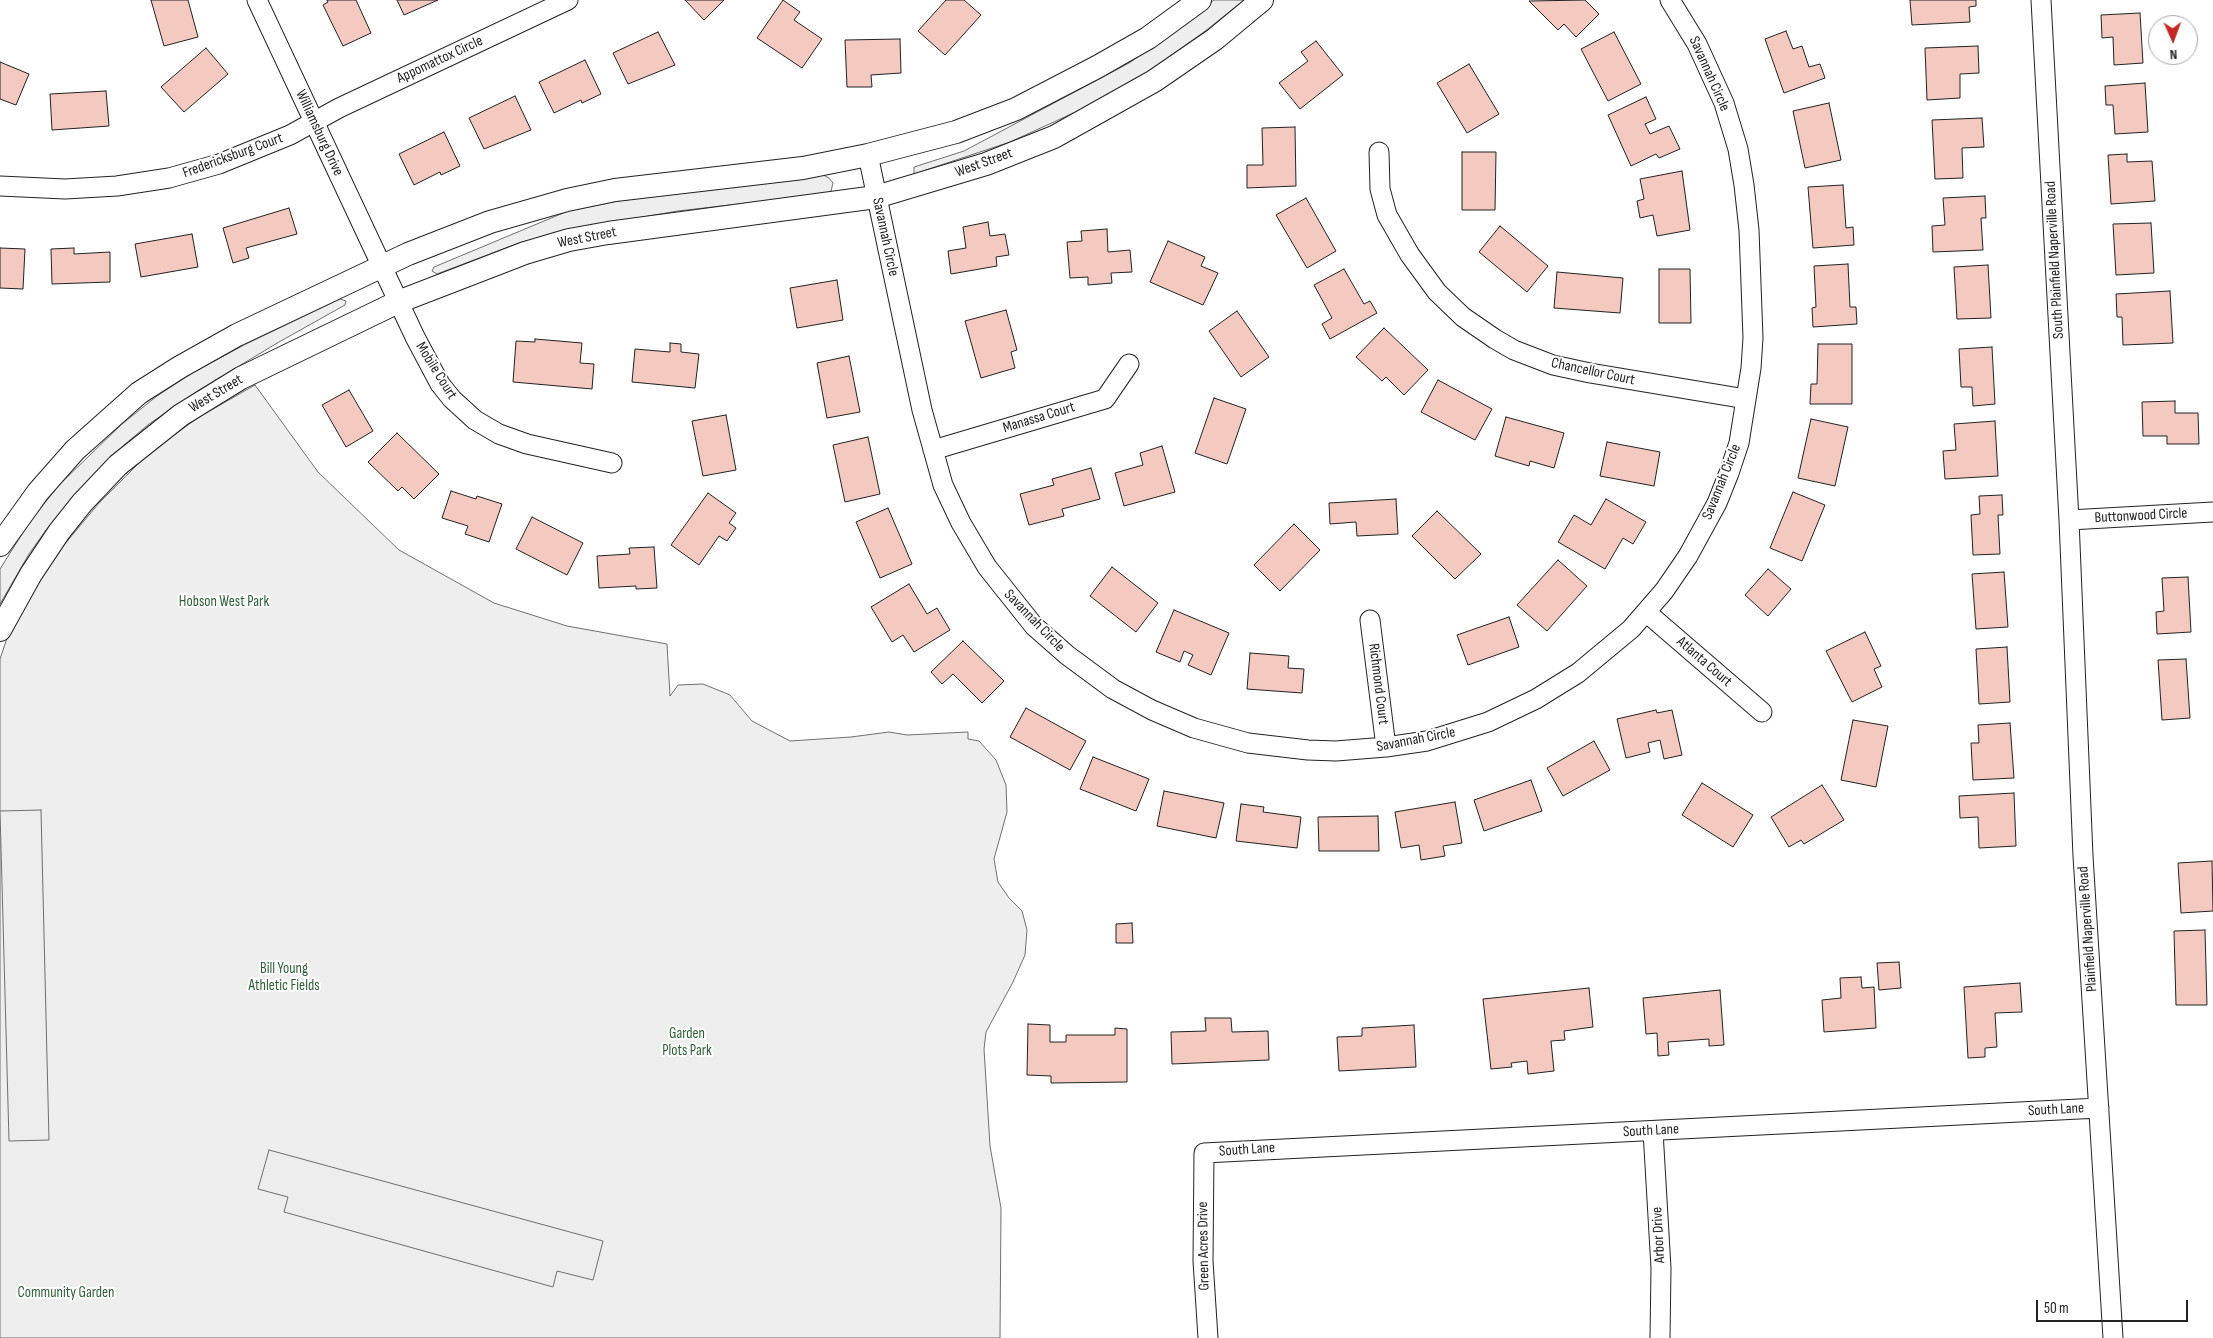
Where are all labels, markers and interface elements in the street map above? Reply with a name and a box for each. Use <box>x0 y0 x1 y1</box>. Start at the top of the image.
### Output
north arrow <box>2148 15 2198 65</box>
street label: Appomattox Circle <box>394 32 486 88</box>
street label: Savannah Circle <box>1685 34 1733 114</box>
text: N <box>2169 46 2178 63</box>
street label: Williamsburg Drive <box>291 87 347 179</box>
street label: Fredericksburg Court <box>180 129 286 183</box>
street label: West Street <box>953 144 1015 182</box>
street label: South Plainfield Naperville Road <box>2042 181 2068 339</box>
street label: Savannah Circle <box>868 196 902 278</box>
street label: West Street <box>556 223 618 253</box>
street label: Mobile Court <box>411 339 461 403</box>
street label: Chancellor Court <box>1550 354 1636 390</box>
street label: West Street <box>186 371 246 417</box>
street label: Manassa Court <box>1001 399 1077 437</box>
street label: Savannah Circle <box>1699 442 1745 522</box>
street label: Buttonwood Circle <box>2094 505 2188 527</box>
street label: Savannah Circle <box>1000 586 1068 656</box>
park label: Hobson West Park <box>179 593 269 611</box>
street label: Atlanta Court <box>1673 633 1735 691</box>
street label: Richmond Court <box>1364 642 1392 726</box>
street label: Savannah Circle <box>1375 724 1457 756</box>
street label: Plainfield Naperville Road <box>2075 866 2101 992</box>
park label: Bill Young Athletic Fields <box>248 960 320 995</box>
park label: Garden Plots Park <box>662 1025 712 1060</box>
street label: South Lane <box>2028 1100 2084 1120</box>
street label: South Lane <box>1623 1121 1679 1141</box>
street label: South Lane <box>1218 1139 1276 1161</box>
street label: Green Acres Drive <box>1194 1201 1214 1291</box>
street label: Arbor Drive <box>1649 1206 1669 1264</box>
park label: Community Garden <box>18 1284 114 1302</box>
scale bar <box>2038 1290 2190 1322</box>
text: 50 m <box>2044 1299 2069 1318</box>

